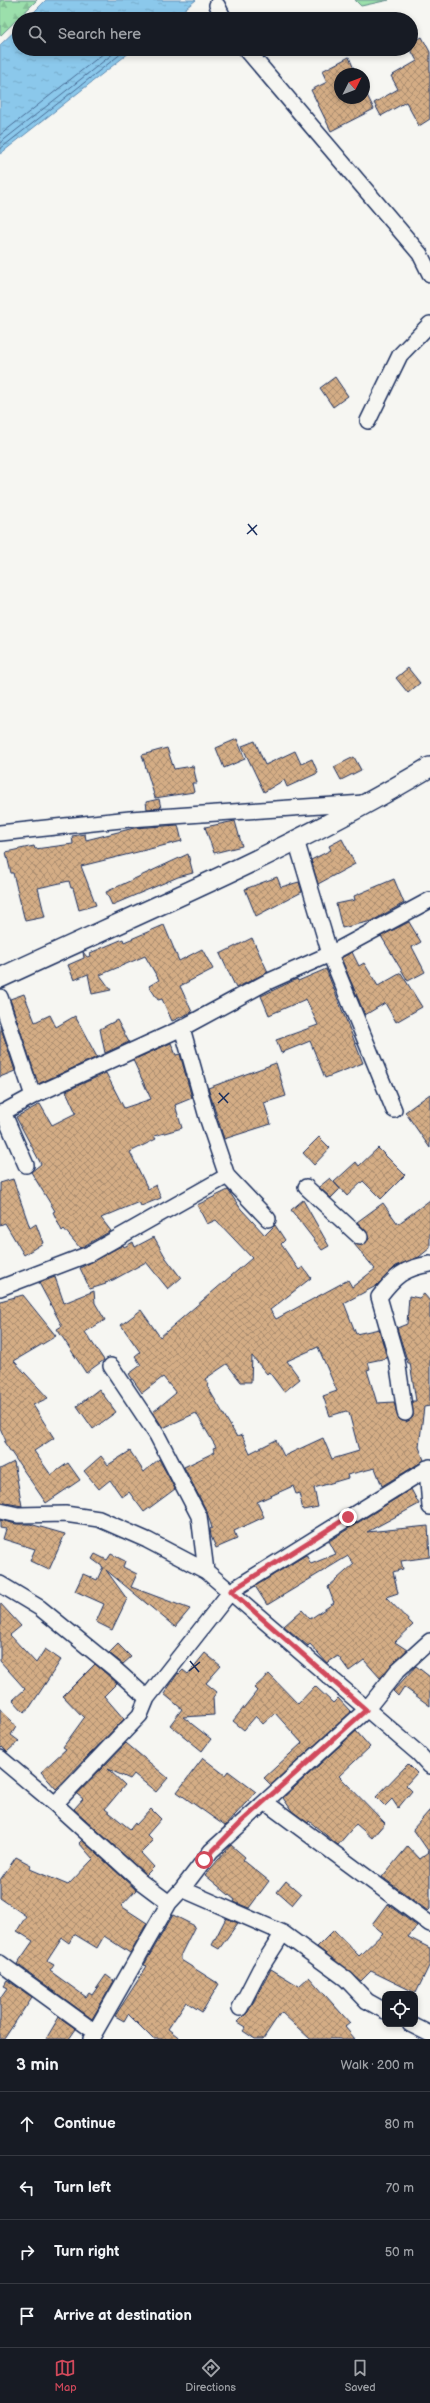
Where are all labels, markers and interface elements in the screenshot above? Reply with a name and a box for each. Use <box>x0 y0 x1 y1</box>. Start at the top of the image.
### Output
search box <box>12 12 418 56</box>
icon: search <box>26 23 48 45</box>
text: Search here <box>58 25 141 44</box>
north arrow <box>334 68 370 104</box>
route end <box>339 1508 357 1526</box>
route start <box>195 1851 213 1869</box>
map controls <box>382 1991 418 2027</box>
button: locate <box>382 1991 418 2027</box>
text: 3 min <box>16 2055 59 2075</box>
text: Walk · 200 m <box>341 2057 414 2073</box>
icon: ahead <box>16 2113 38 2135</box>
text: Continue <box>54 2114 116 2133</box>
text: 80 m <box>385 2116 414 2132</box>
icon: left <box>16 2177 38 2199</box>
text: Turn left <box>54 2178 111 2197</box>
text: 70 m <box>386 2180 414 2196</box>
icon: right <box>16 2241 38 2263</box>
text: Turn right <box>54 2242 119 2261</box>
text: 50 m <box>385 2244 414 2260</box>
icon: arrive <box>16 2305 38 2327</box>
text: Arrive at destination <box>54 2306 192 2325</box>
tab: Map <box>54 2357 77 2394</box>
tab: Directions <box>185 2357 236 2394</box>
tab: Saved <box>345 2357 376 2394</box>

